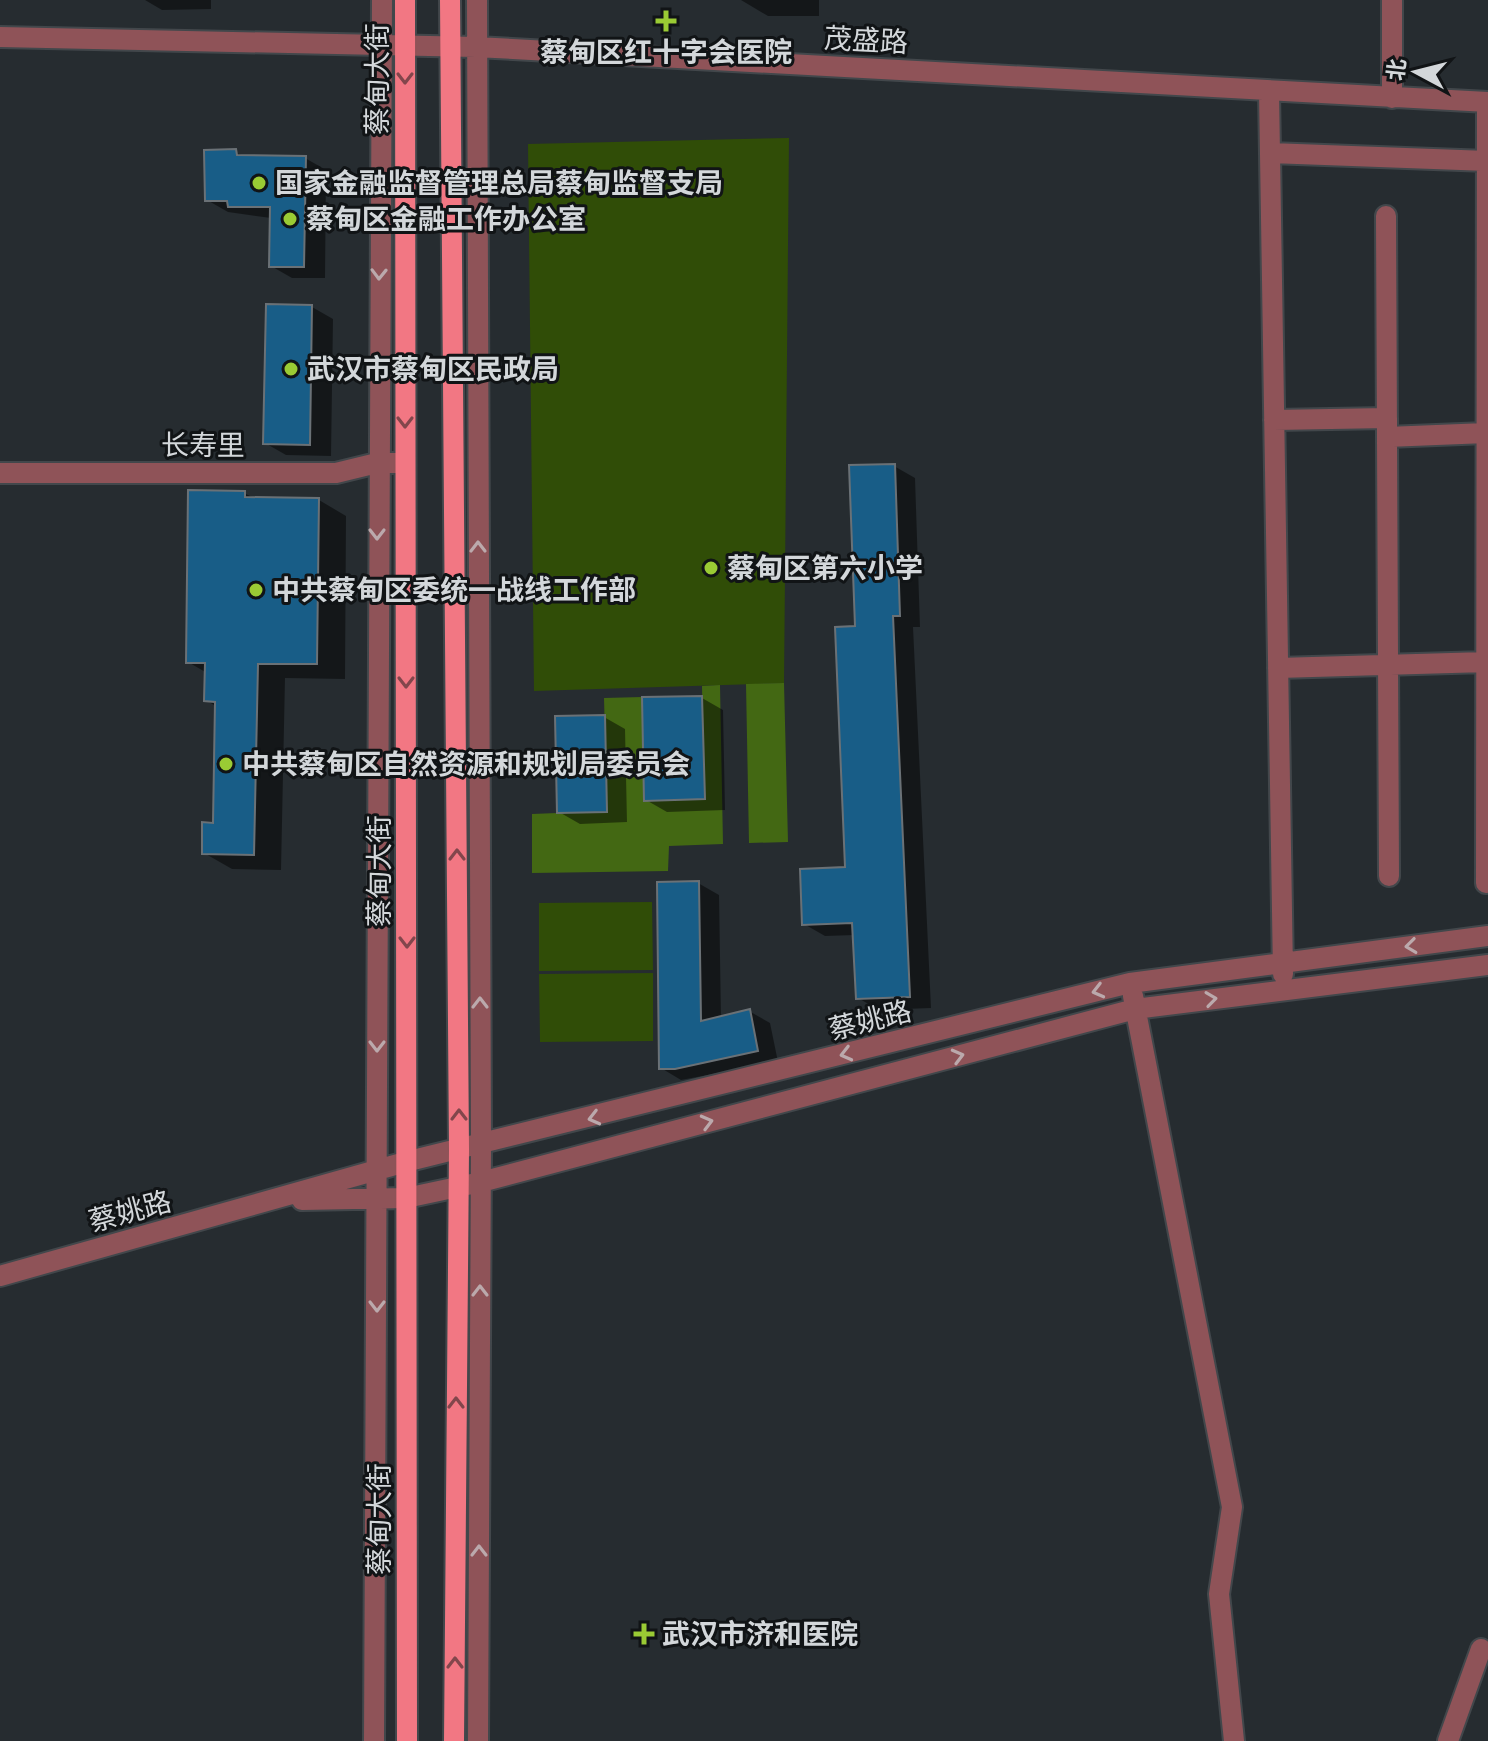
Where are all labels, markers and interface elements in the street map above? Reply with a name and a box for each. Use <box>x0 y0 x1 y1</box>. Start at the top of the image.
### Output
marker: 蔡甸区红十字会医院 <box>655 10 677 32</box>
street label: 茂盛路 <box>823 19 909 62</box>
street label: 蔡甸大街 <box>358 23 397 135</box>
north arrow <box>1376 32 1456 112</box>
place label: 蔡甸区红十字会医院 <box>540 33 792 72</box>
text: 北 <box>1380 57 1413 82</box>
one-way arrow <box>396 72 414 85</box>
place label: 国家金融监督管理总局蔡甸监督支局 <box>275 164 723 203</box>
marker: 国家金融监督管理总局蔡甸监督支局 <box>250 174 268 192</box>
place label: 蔡甸区金融工作办公室 <box>306 200 586 239</box>
marker: 蔡甸区金融工作办公室 <box>281 210 299 228</box>
one-way arrow <box>371 268 388 281</box>
place label: 武汉市蔡甸区民政局 <box>307 350 559 389</box>
marker: 武汉市蔡甸区民政局 <box>282 360 300 378</box>
one-way arrow <box>396 416 414 429</box>
street label: 长寿里 <box>161 426 245 465</box>
one-way arrow <box>368 528 386 541</box>
one-way arrow <box>469 540 487 553</box>
place label: 蔡甸区第六小学 <box>727 549 923 588</box>
marker: 蔡甸区第六小学 <box>702 559 720 577</box>
place label: 中共蔡甸区委统一战线工作部 <box>272 571 636 610</box>
marker: 中共蔡甸区委统一战线工作部 <box>247 581 265 599</box>
one-way arrow <box>397 676 415 689</box>
place label: 中共蔡甸区自然资源和规划局委员会 <box>242 745 690 784</box>
marker: 中共蔡甸区自然资源和规划局委员会 <box>217 755 235 773</box>
street label: 蔡甸大街 <box>360 815 399 927</box>
one-way arrow <box>448 848 466 861</box>
one-way arrow <box>398 936 416 949</box>
one-way arrow <box>1404 937 1418 954</box>
one-way arrow <box>1092 982 1105 999</box>
street label: 蔡姚路 <box>825 991 916 1050</box>
one-way arrow <box>1204 991 1218 1008</box>
one-way arrow <box>471 996 489 1009</box>
one-way arrow <box>368 1040 386 1053</box>
one-way arrow <box>839 1045 853 1062</box>
one-way arrow <box>951 1049 965 1066</box>
one-way arrow <box>450 1108 468 1121</box>
one-way arrow <box>587 1108 601 1125</box>
one-way arrow <box>699 1115 713 1132</box>
street label: 蔡姚路 <box>85 1182 176 1241</box>
one-way arrow <box>471 1284 489 1297</box>
one-way arrow <box>368 1300 386 1313</box>
one-way arrow <box>448 1396 465 1409</box>
street label: 蔡甸大街 <box>360 1463 399 1575</box>
one-way arrow <box>470 1544 488 1557</box>
place label: 武汉市济和医院 <box>662 1615 858 1654</box>
marker: 武汉市济和医院 <box>633 1623 655 1645</box>
one-way arrow <box>446 1656 464 1669</box>

